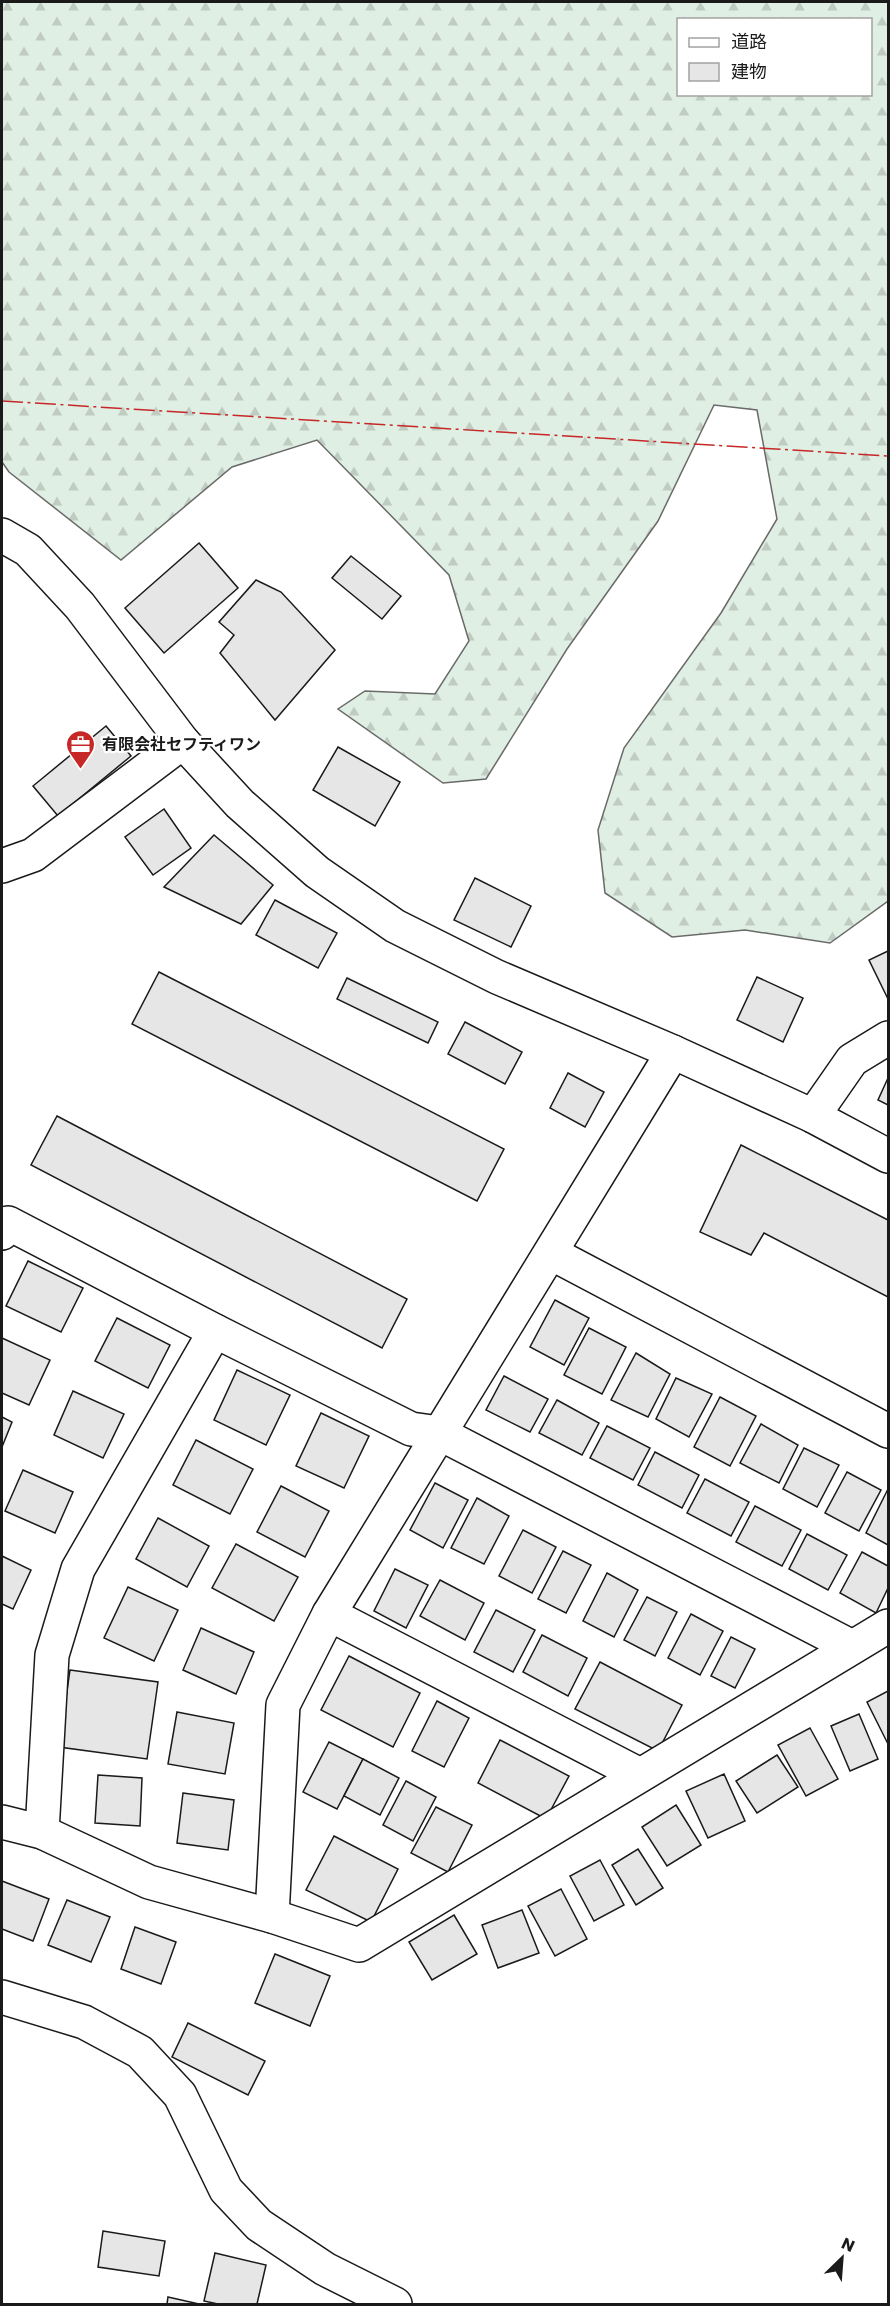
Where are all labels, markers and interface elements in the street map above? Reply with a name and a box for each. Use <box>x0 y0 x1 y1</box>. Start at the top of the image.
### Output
legend <box>677 18 872 96</box>
text: 道路 <box>731 29 767 54</box>
text: 建物 <box>731 59 767 84</box>
office icon: 有限会社セフティワン <box>65 728 97 770</box>
place label: 有限会社セフティワン <box>102 733 261 756</box>
north arrow <box>812 2228 872 2288</box>
text: N <box>838 2232 858 2258</box>

